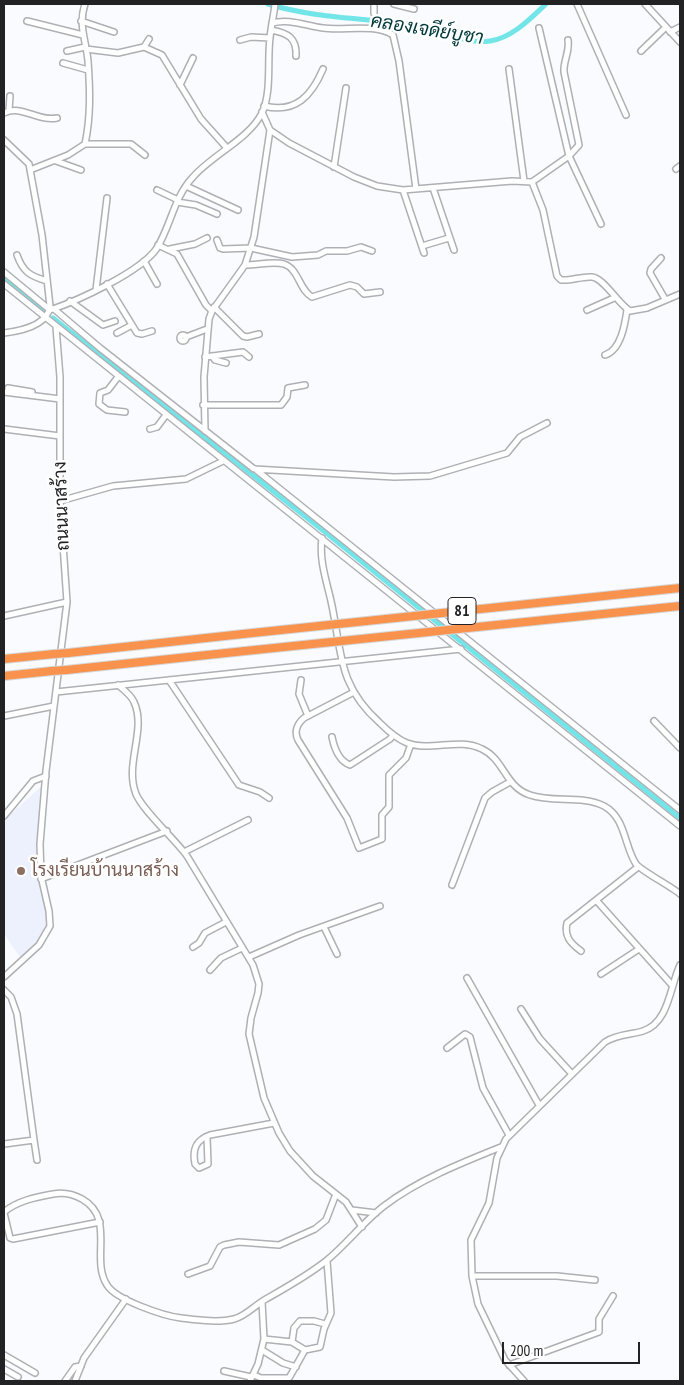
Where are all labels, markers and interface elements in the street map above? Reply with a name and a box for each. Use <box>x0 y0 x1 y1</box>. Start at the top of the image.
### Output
water label: คลองเจดีย์บูชา <box>369 10 485 50</box>
street label: ถนนนาสร้าง <box>50 461 74 551</box>
road number: 81 <box>448 598 476 624</box>
place label: โรงเรียนบ้านนาสร้าง <box>31 860 179 882</box>
marker: โรงเรียนบ้านนาสร้าง <box>15 865 27 877</box>
scale bar <box>504 1332 642 1364</box>
text: 200 m <box>510 1341 543 1360</box>

